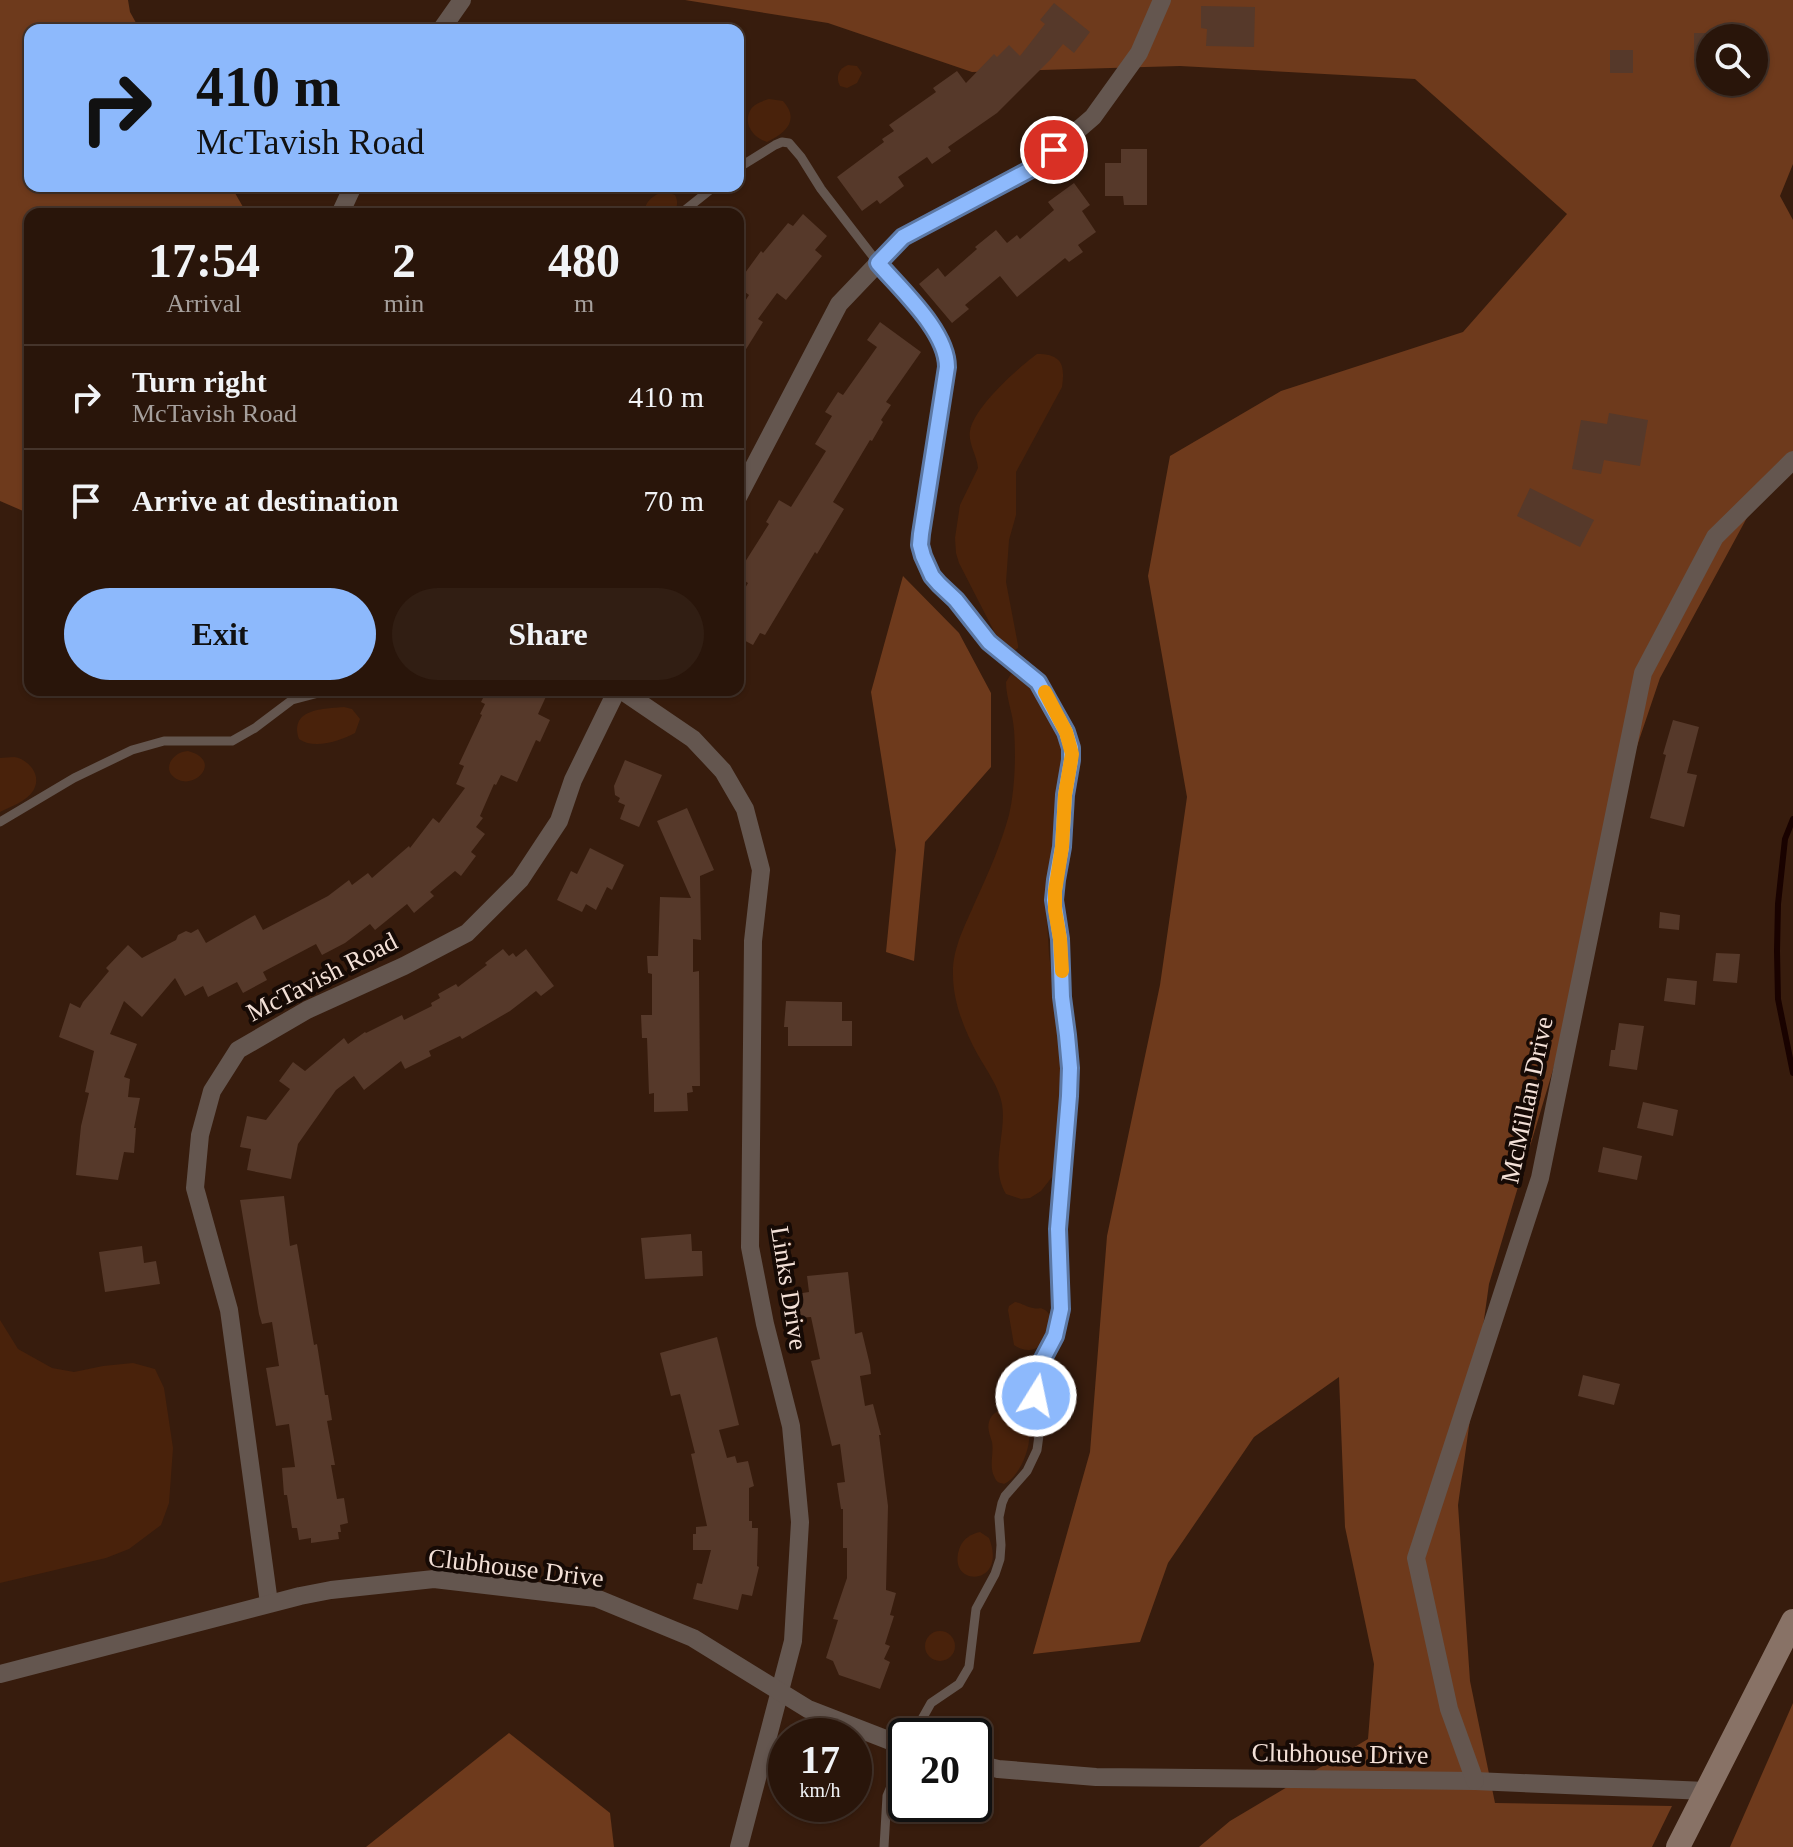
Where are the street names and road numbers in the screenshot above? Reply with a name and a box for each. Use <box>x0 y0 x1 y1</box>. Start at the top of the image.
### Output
street label: McTavish Road <box>242 927 402 1027</box>
street label: McMillan Drive <box>1495 1014 1559 1186</box>
street label: Links Drive <box>765 1224 813 1352</box>
street label: Clubhouse Drive <box>426 1543 606 1593</box>
street label: Clubhouse Drive <box>1251 1738 1429 1770</box>

